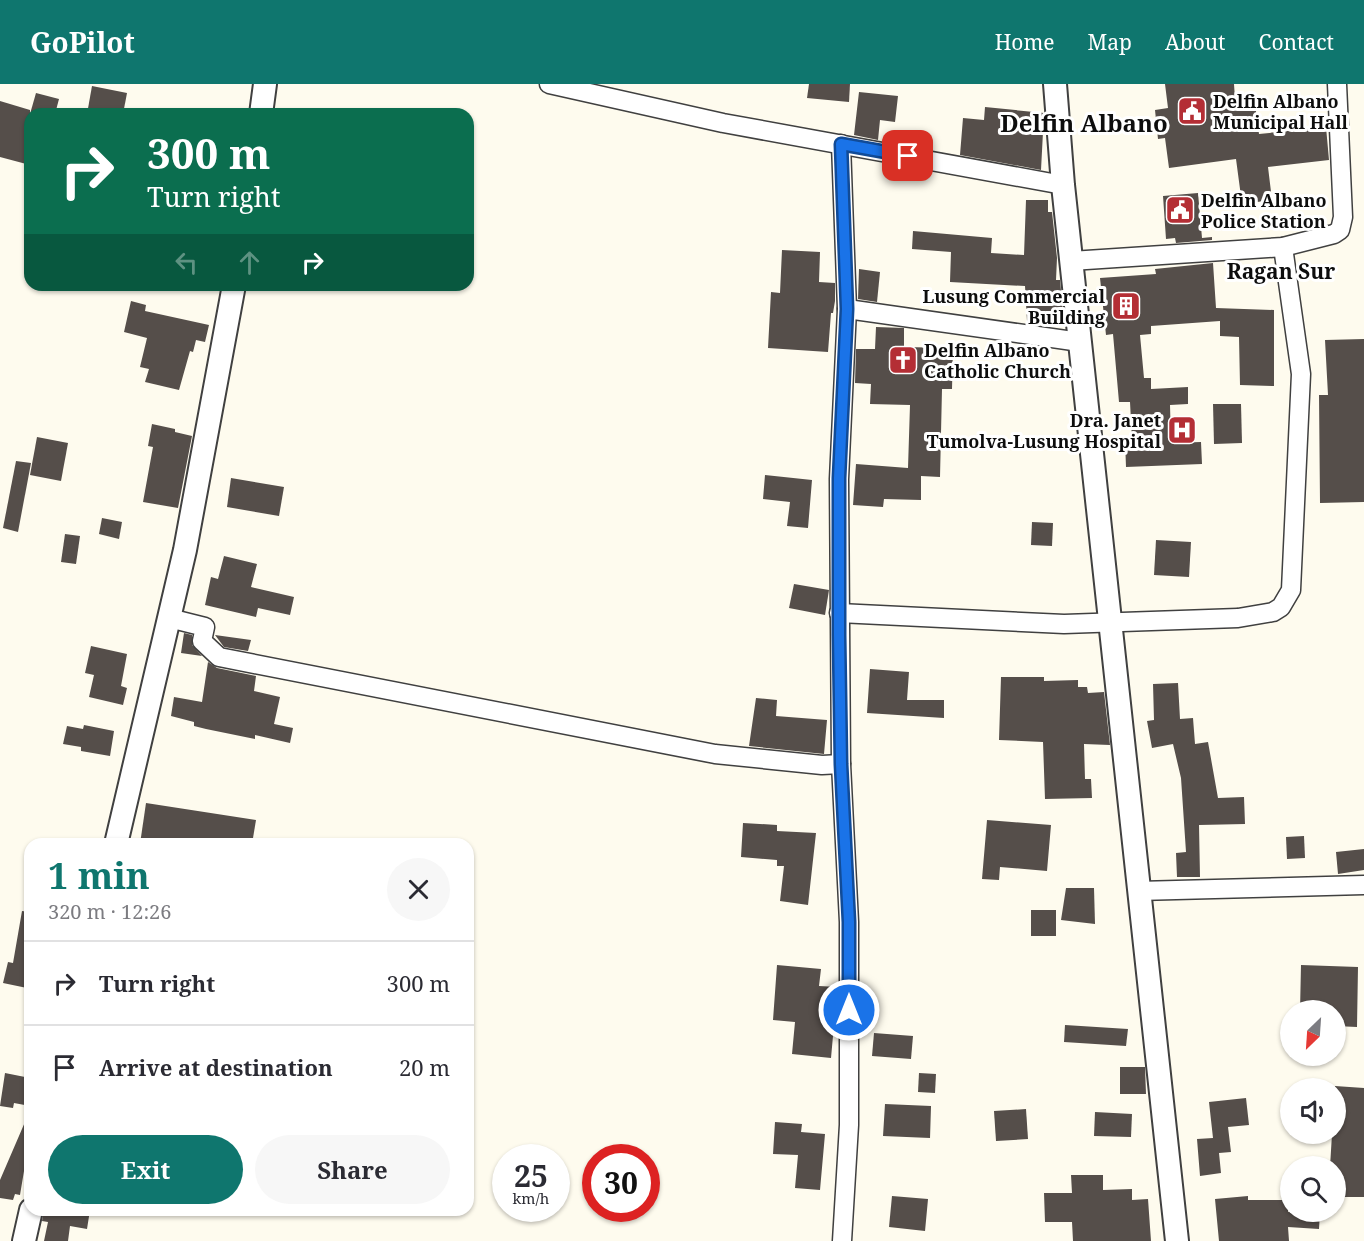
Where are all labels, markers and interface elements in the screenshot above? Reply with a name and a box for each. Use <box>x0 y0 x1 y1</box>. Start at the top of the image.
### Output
text: GoPilot <box>30 23 135 61</box>
text: Home <box>995 28 1055 56</box>
text: Map <box>1088 28 1132 56</box>
text: About <box>1165 28 1226 56</box>
text: Contact <box>1259 28 1334 56</box>
place label: Delfin Albano Municipal Hall <box>1213 89 1349 134</box>
public building icon: Delfin Albano Municipal Hall <box>1176 95 1208 127</box>
district label: Delfin Albano <box>1000 106 1168 139</box>
text: 300 m <box>147 124 271 181</box>
pin <box>882 130 933 181</box>
icon: right <box>48 132 126 210</box>
icon: arrive <box>891 139 924 172</box>
text: Turn right <box>147 178 280 215</box>
place label: Delfin Albano Police Station <box>1201 188 1327 233</box>
public building icon: Delfin Albano Police Station <box>1164 194 1196 226</box>
icon: left <box>170 246 203 279</box>
icon: ahead <box>233 246 266 279</box>
icon: right <box>296 246 329 279</box>
district label: Ragan Sur <box>1227 257 1335 285</box>
place label: Lusung Commercial Building <box>923 284 1106 329</box>
building icon: Lusung Commercial Building <box>1110 290 1142 322</box>
place label: Delfin Albano Catholic Church <box>924 338 1071 383</box>
church icon: Delfin Albano Catholic Church <box>887 344 919 376</box>
place label: Dra. Janet Tumolva-Lusung Hospital <box>927 408 1162 453</box>
hospital icon: Dra. Janet Tumolva-Lusung Hospital <box>1166 414 1198 446</box>
text: 1 min <box>48 851 150 900</box>
button: close <box>387 858 450 921</box>
text: 320 m · 12:26 <box>48 898 171 925</box>
icon: right <box>48 967 81 1000</box>
text: Turn right <box>99 968 215 998</box>
text: 300 m <box>387 968 450 998</box>
position arrow <box>817 978 881 1042</box>
north arrow <box>1280 1000 1346 1066</box>
map controls <box>1280 1000 1346 1222</box>
icon: arrive <box>48 1051 81 1084</box>
text: Arrive at destination <box>99 1052 333 1082</box>
text: 20 m <box>399 1052 450 1082</box>
button: sound <box>1280 1078 1346 1144</box>
button: Exit <box>48 1135 243 1204</box>
button: Share <box>255 1135 450 1204</box>
speed limit sign: 30 <box>582 1144 660 1222</box>
text: 25 <box>514 1155 548 1196</box>
button: search <box>1280 1156 1346 1222</box>
text: km/h <box>513 1188 549 1208</box>

